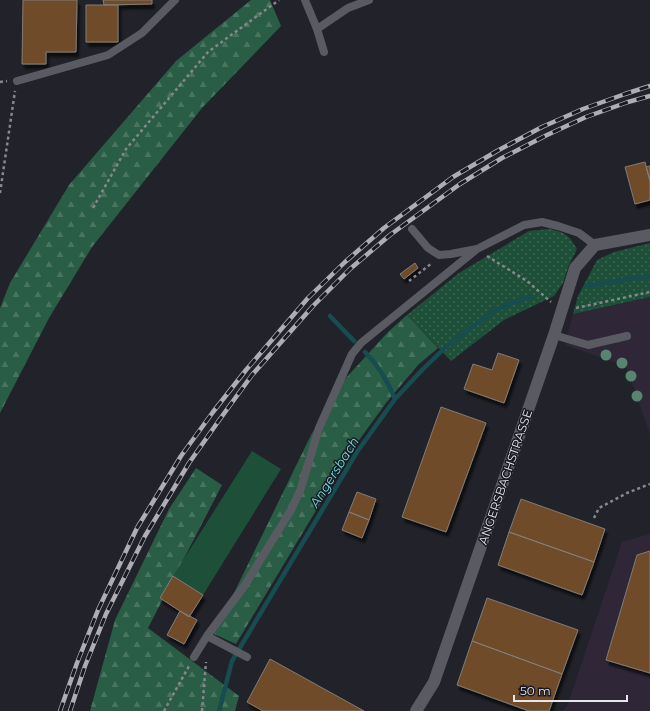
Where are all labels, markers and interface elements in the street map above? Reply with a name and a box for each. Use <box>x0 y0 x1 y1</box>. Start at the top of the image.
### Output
street label: ANGERSBACHSTRASSE <box>475 408 535 546</box>
water label: Angersbach <box>305 434 362 511</box>
scale bar <box>514 677 627 703</box>
text: 50 m <box>520 683 551 698</box>

